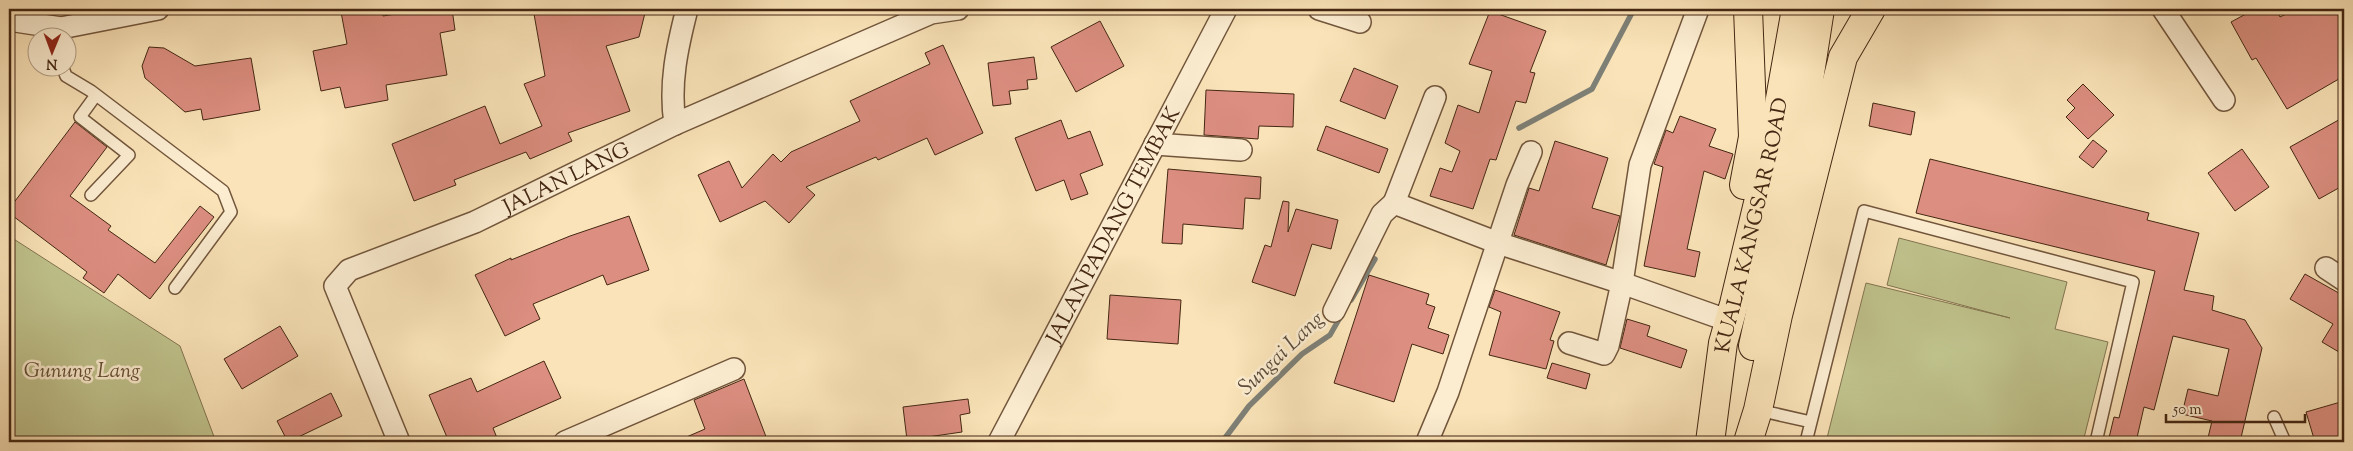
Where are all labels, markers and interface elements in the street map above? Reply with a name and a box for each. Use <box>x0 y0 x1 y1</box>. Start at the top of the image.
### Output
north arrow <box>28 28 78 78</box>
text: N <box>46 53 58 73</box>
street label: KUALA KANGSAR ROAD <box>1709 95 1797 355</box>
street label: JALAN PADANG TEMBAK <box>1040 102 1189 351</box>
street label: JALAN LANG <box>497 135 635 223</box>
water label: Sungai Lang <box>1232 304 1333 404</box>
park label: Gunung Lang <box>24 357 140 387</box>
scale bar <box>2166 391 2304 423</box>
text: 50 m <box>2172 400 2202 421</box>

